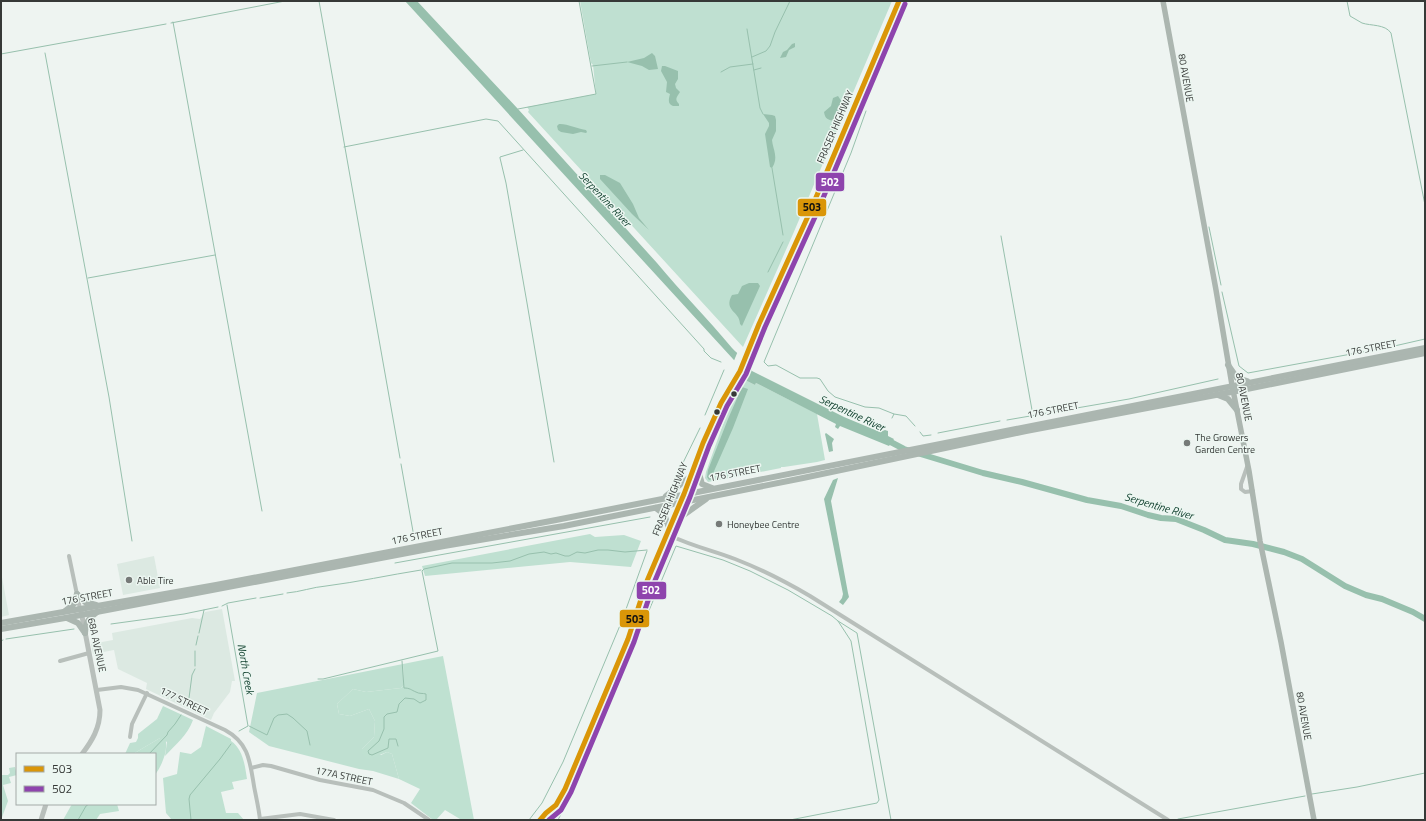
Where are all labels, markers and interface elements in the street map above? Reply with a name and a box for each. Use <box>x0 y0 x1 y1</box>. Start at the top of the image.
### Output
street label: 80 AVENUE <box>1174 52 1198 104</box>
street label: FRASER HIGHWAY <box>813 88 857 166</box>
water label: Serpentine River <box>575 168 636 231</box>
line badge: 502 <box>815 172 845 192</box>
text: 502 <box>821 174 839 190</box>
line badge: 503 <box>797 198 827 217</box>
text: 503 <box>803 199 821 215</box>
street label: 176 STREET <box>1344 336 1399 360</box>
street label: 80 AVENUE <box>1232 371 1256 423</box>
unlabelled marker <box>729 389 739 399</box>
water label: Serpentine River <box>817 391 889 436</box>
street label: 176 STREET <box>1026 398 1081 422</box>
unlabelled marker <box>712 407 722 417</box>
place label: The Growers Garden Centre <box>1195 430 1255 457</box>
marker: The Growers Garden Centre <box>1182 438 1192 448</box>
street label: FRASER HIGHWAY <box>648 459 692 538</box>
street label: 176 STREET <box>708 461 763 485</box>
water label: Serpentine River <box>1123 489 1197 524</box>
place label: Honeybee Centre <box>727 517 799 532</box>
marker: Honeybee Centre <box>714 519 724 529</box>
street label: 176 STREET <box>390 524 445 548</box>
place label: Able Tire <box>137 573 174 588</box>
marker: Able Tire <box>124 575 134 585</box>
line badge: 502 <box>636 581 667 600</box>
text: 502 <box>642 582 660 598</box>
street label: 176 STREET <box>60 585 115 609</box>
line badge: 503 <box>619 609 650 628</box>
text: 503 <box>626 611 644 627</box>
street label: 68A AVENUE <box>84 616 110 674</box>
water label: North Creek <box>234 642 259 697</box>
street label: 177 STREET <box>157 683 211 719</box>
street label: 80 AVENUE <box>1292 690 1316 742</box>
legend <box>16 753 156 805</box>
text: 503 <box>52 759 72 778</box>
street label: 177A STREET <box>314 763 375 790</box>
text: 502 <box>52 779 72 798</box>

